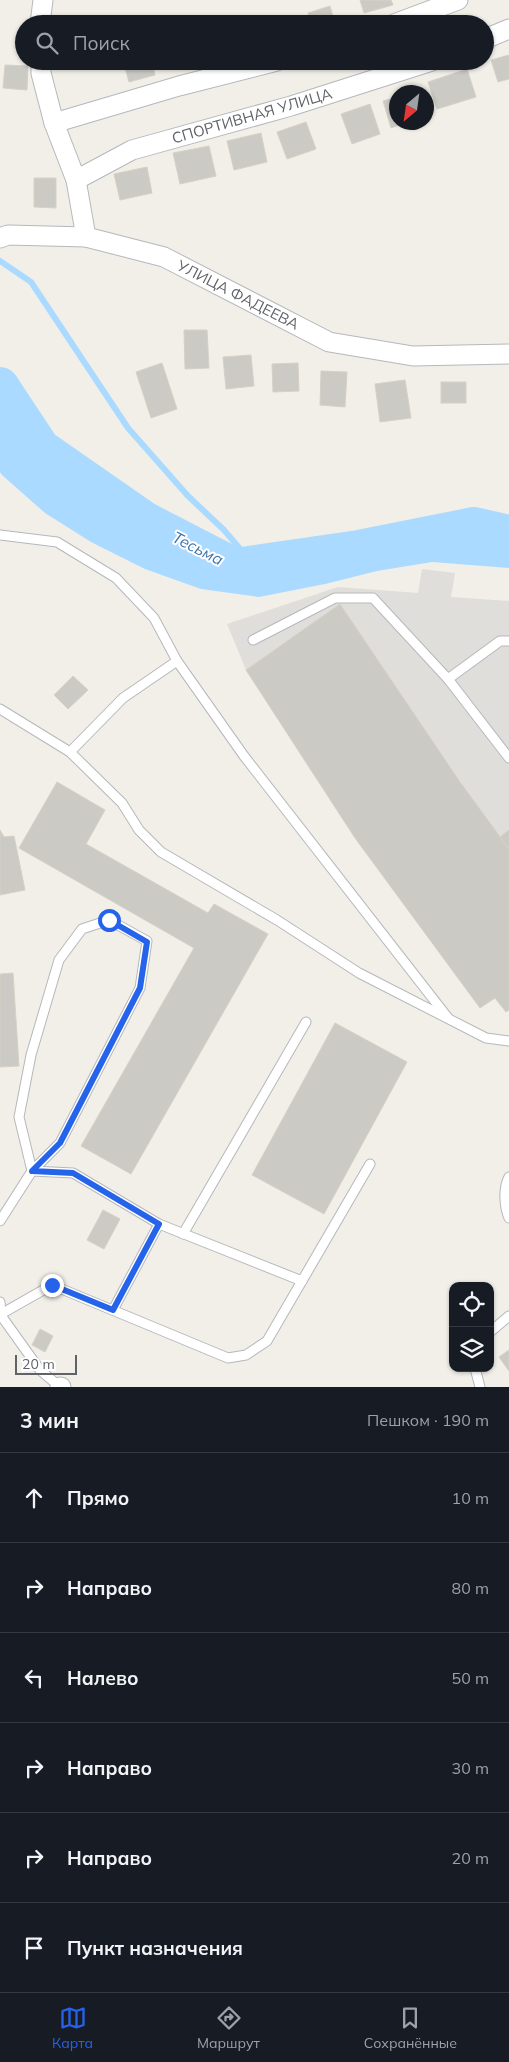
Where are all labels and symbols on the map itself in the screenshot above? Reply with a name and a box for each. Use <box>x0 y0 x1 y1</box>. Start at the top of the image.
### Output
street label: СПОРТИВНАЯ УЛИЦА <box>170 84 334 147</box>
north arrow <box>389 85 434 130</box>
street label: УЛИЦА ФАДЕЕВА <box>173 255 302 334</box>
water label: Тесьма <box>169 527 227 569</box>
route start <box>98 909 121 932</box>
route end <box>41 1274 64 1297</box>
scale bar <box>15 1352 78 1375</box>

